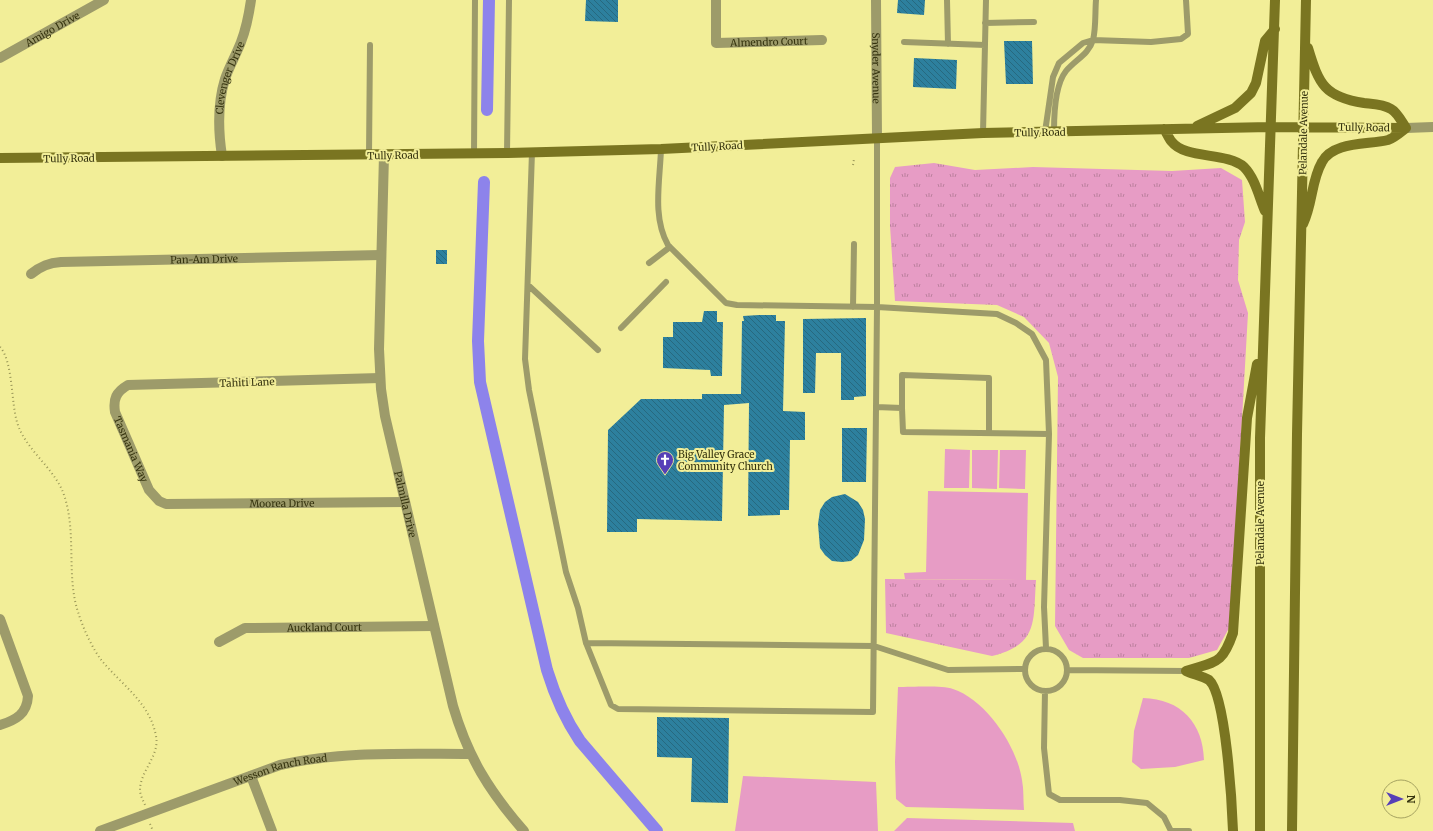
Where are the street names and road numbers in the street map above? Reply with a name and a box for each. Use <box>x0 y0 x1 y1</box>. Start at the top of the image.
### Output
street label: Amigo Drive <box>22 9 82 50</box>
street label: Snyder Avenue <box>869 32 883 104</box>
street label: Almendro Court <box>729 34 808 50</box>
street label: Clevenger Drive <box>213 40 248 115</box>
street label: Pelandale Avenue <box>1296 91 1311 175</box>
street label: Tully Road <box>1338 121 1390 134</box>
street label: Tully Road <box>1014 126 1066 139</box>
street label: Tully Road <box>691 139 743 154</box>
street label: Tully Road <box>367 149 419 162</box>
street label: Tully Road <box>43 152 95 165</box>
street label: Pan-Am Drive <box>170 252 238 267</box>
street label: Tahiti Lane <box>219 375 275 390</box>
street label: Tasmania Way <box>111 414 151 484</box>
street label: Palmilla Drive <box>391 470 419 539</box>
street label: Pelandale Avenue <box>1254 481 1267 565</box>
street label: Moorea Drive <box>249 497 314 510</box>
street label: Auckland Court <box>286 621 362 635</box>
street label: Wesson Ranch Road <box>231 751 328 789</box>

